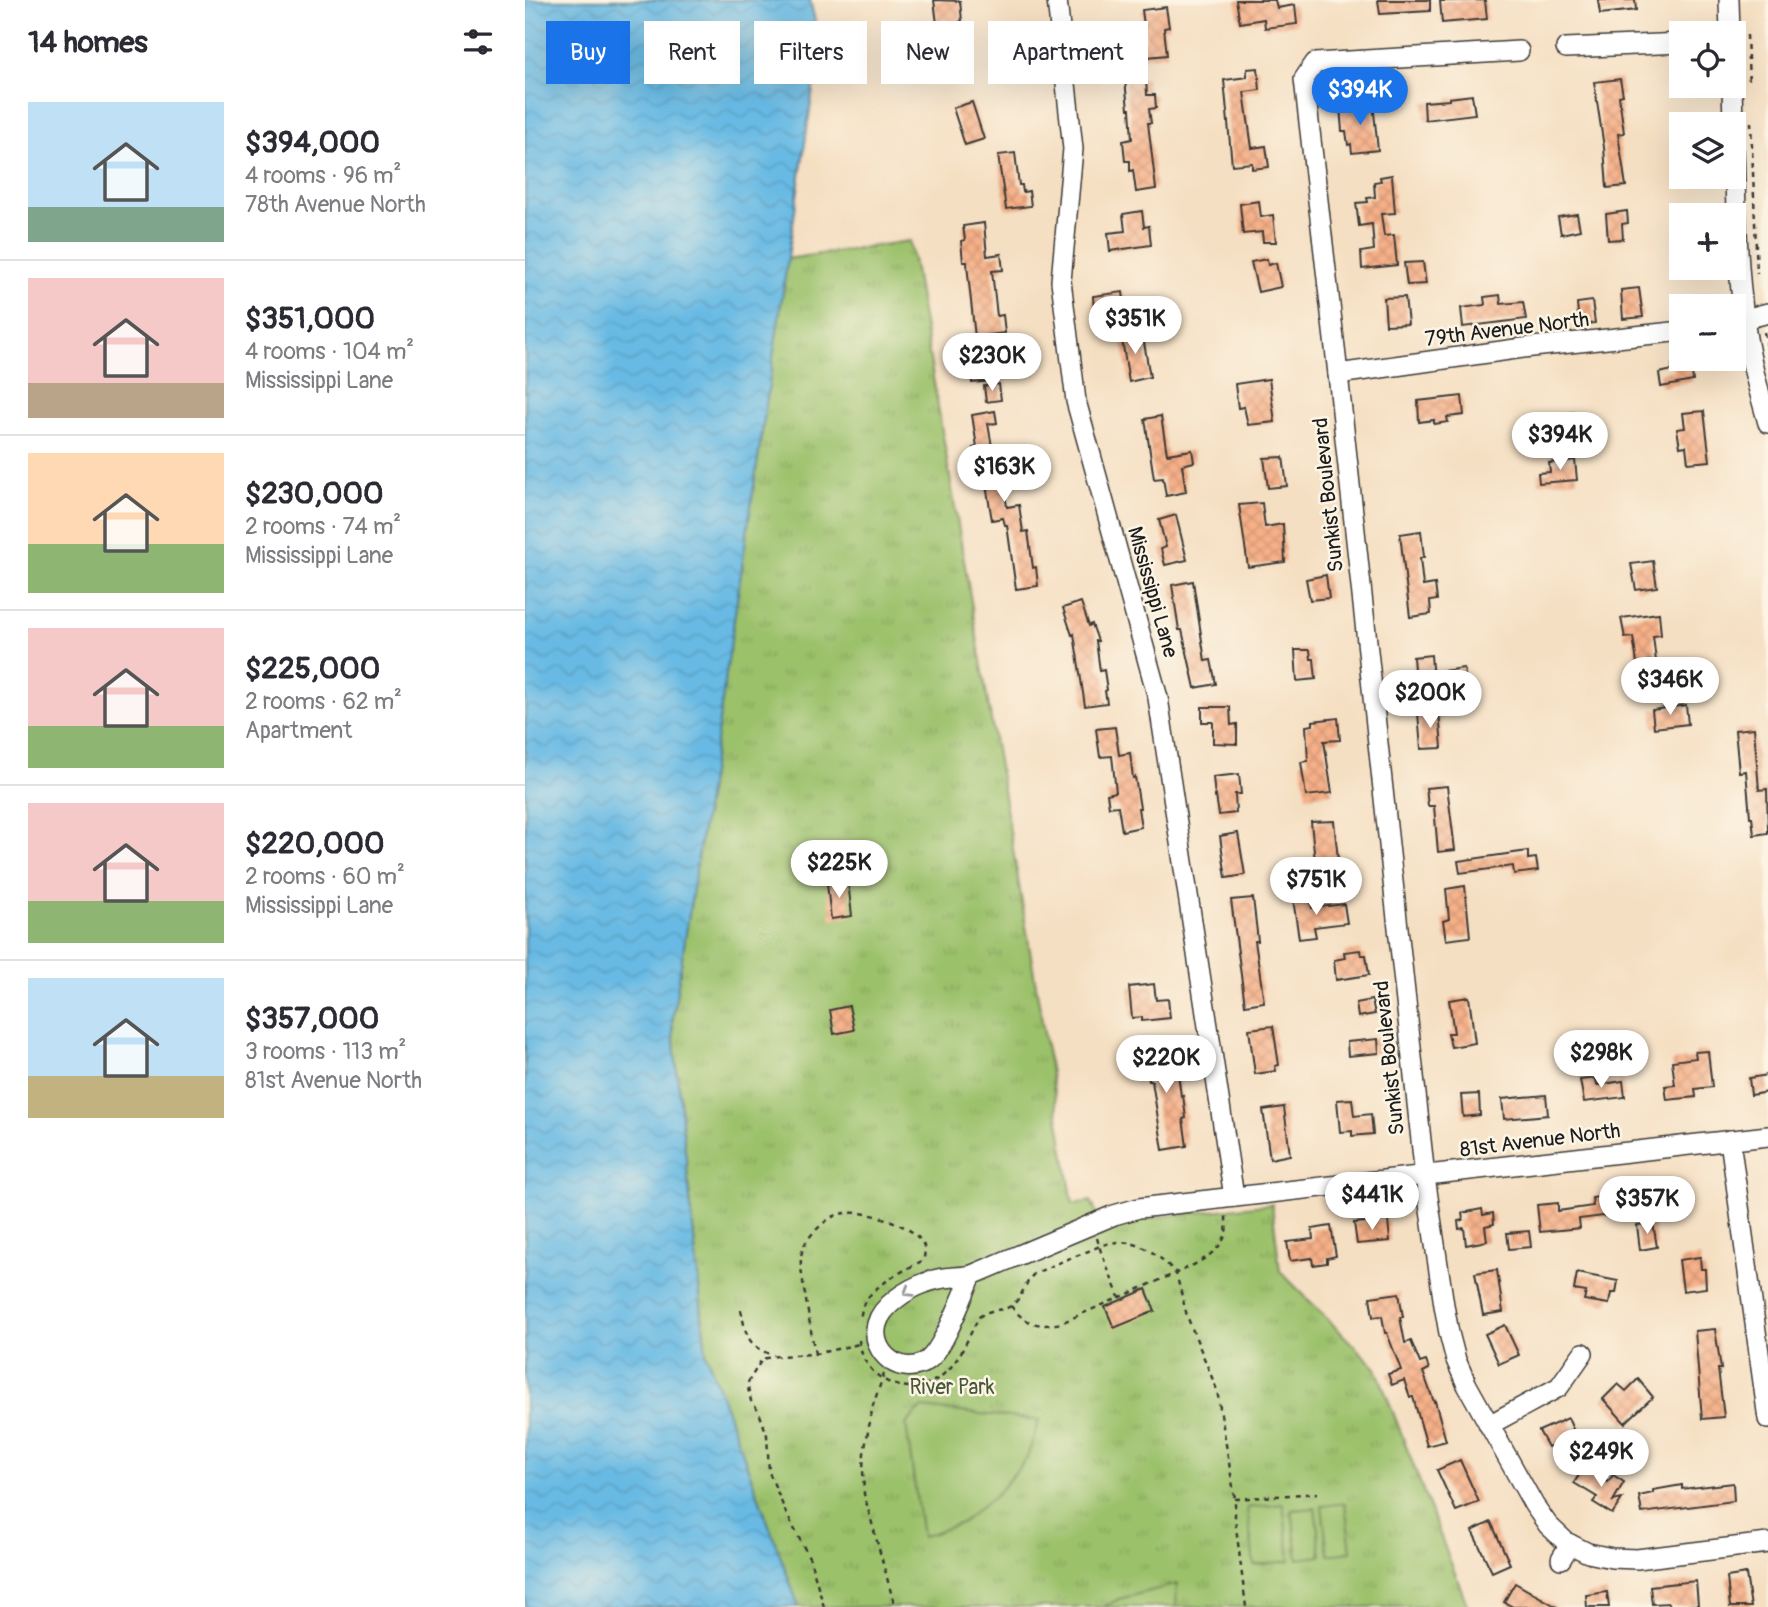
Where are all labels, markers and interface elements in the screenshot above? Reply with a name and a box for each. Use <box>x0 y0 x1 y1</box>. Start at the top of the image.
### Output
chip: Buy <box>546 21 630 84</box>
chip: Rent <box>644 21 740 84</box>
chip: Filters <box>754 21 867 84</box>
chip: New <box>881 21 974 84</box>
chip: Apartment <box>988 21 1148 84</box>
map controls <box>1669 21 1746 371</box>
button: locate <box>1669 21 1746 98</box>
icon: filters <box>459 23 497 61</box>
text: 14 homes <box>28 24 148 61</box>
pin: $394K <box>1311 68 1409 127</box>
text: $394K <box>1328 75 1392 104</box>
button: layers <box>1669 112 1746 189</box>
text: $394,000 <box>245 124 380 161</box>
icon: home <box>84 130 168 214</box>
text: 4 rooms · 96 m² <box>245 161 401 190</box>
text: 78th Avenue North <box>245 190 426 219</box>
button: + <box>1669 203 1746 280</box>
button: − <box>1669 294 1746 371</box>
pin: $351K <box>1086 296 1184 356</box>
text: $351,000 <box>245 300 375 337</box>
text: $351K <box>1105 304 1165 333</box>
icon: home <box>84 306 168 390</box>
street label: 79th Avenue North <box>1423 306 1591 353</box>
pin: $230K <box>943 334 1041 393</box>
text: 4 rooms · 104 m² <box>245 337 414 366</box>
text: $230K <box>958 341 1026 370</box>
text: Mississippi Lane <box>245 366 393 395</box>
pin: $394K <box>1511 412 1609 472</box>
street label: Sunkist Boulevard <box>1307 416 1350 574</box>
text: $394K <box>1528 420 1592 449</box>
pin: $163K <box>955 444 1053 504</box>
text: $163K <box>973 452 1035 481</box>
text: $230,000 <box>245 475 383 512</box>
icon: home <box>84 481 168 565</box>
text: 2 rooms · 74 m² <box>245 512 401 541</box>
street label: Mississippi Lane <box>1121 523 1184 661</box>
text: Mississippi Lane <box>245 541 393 570</box>
text: $225,000 <box>245 650 380 687</box>
icon: home <box>84 656 168 740</box>
pin: $346K <box>1621 658 1719 717</box>
text: $346K <box>1637 665 1703 694</box>
pin: $200K <box>1381 670 1479 730</box>
text: $200K <box>1395 678 1465 707</box>
text: 2 rooms · 62 m² <box>245 687 402 716</box>
text: Apartment <box>245 716 352 745</box>
text: $220,000 <box>245 825 384 862</box>
icon: home <box>84 831 168 915</box>
pin: $225K <box>790 841 888 900</box>
text: $225K <box>807 848 871 877</box>
pin: $751K <box>1267 858 1365 917</box>
text: 2 rooms · 60 m² <box>245 862 405 891</box>
text: $751K <box>1286 865 1346 894</box>
text: Mississippi Lane <box>245 891 393 920</box>
street label: Sunkist Boulevard <box>1368 979 1411 1137</box>
text: $357,000 <box>245 1000 379 1037</box>
icon: home <box>84 1006 168 1090</box>
pin: $298K <box>1552 1030 1650 1090</box>
pin: $220K <box>1117 1036 1215 1095</box>
text: 3 rooms · 113 m² <box>245 1037 406 1066</box>
text: $298K <box>1570 1038 1632 1067</box>
text: $220K <box>1132 1043 1200 1072</box>
text: 81st Avenue North <box>245 1066 422 1095</box>
street label: 81st Avenue North <box>1458 1117 1622 1164</box>
pin: $441K <box>1323 1172 1421 1232</box>
pin: $357K <box>1598 1176 1696 1236</box>
text: $441K <box>1341 1180 1403 1209</box>
text: $357K <box>1615 1184 1679 1213</box>
one-way arrow <box>902 1284 915 1297</box>
park label: River Park <box>909 1374 995 1401</box>
pin: $249K <box>1552 1430 1650 1489</box>
text: $249K <box>1569 1437 1633 1466</box>

